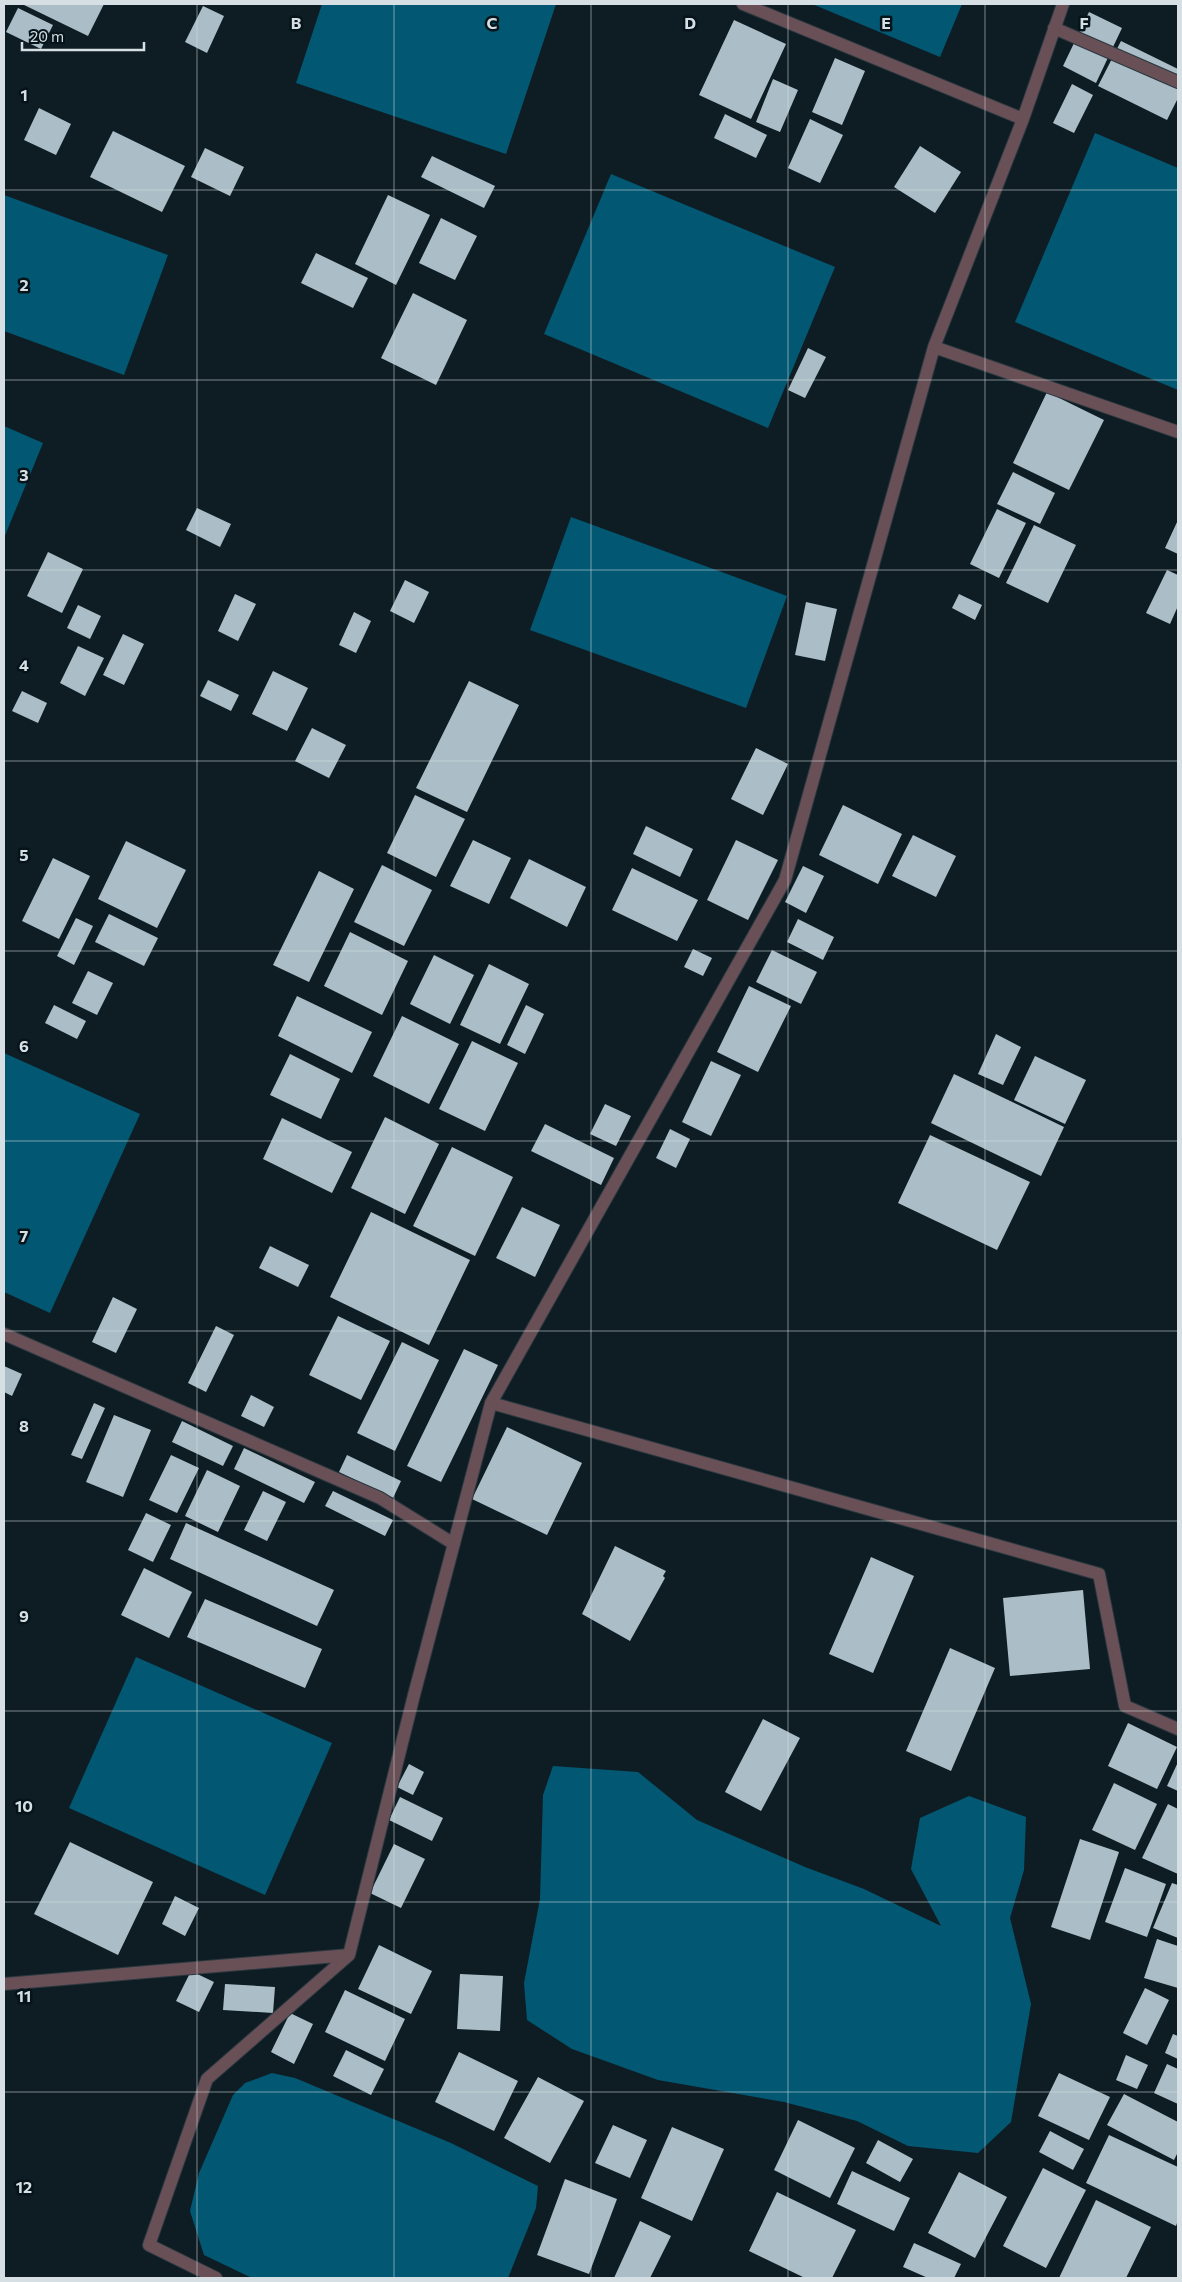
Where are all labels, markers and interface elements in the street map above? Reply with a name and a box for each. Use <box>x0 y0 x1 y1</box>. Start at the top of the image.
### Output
text: B <box>291 13 302 32</box>
text: C <box>487 13 498 32</box>
text: D <box>684 13 696 32</box>
text: E <box>881 13 891 32</box>
text: F <box>1079 13 1089 32</box>
scale bar <box>22 20 145 52</box>
text: 20 m <box>30 27 64 45</box>
text: 1 <box>20 85 28 104</box>
text: 2 <box>19 275 29 294</box>
text: 3 <box>19 465 29 484</box>
text: 4 <box>19 655 29 674</box>
text: 5 <box>19 845 29 864</box>
text: 6 <box>19 1036 29 1055</box>
text: 7 <box>20 1226 29 1245</box>
text: 8 <box>19 1416 29 1435</box>
text: 9 <box>19 1606 29 1625</box>
text: 10 <box>15 1796 33 1815</box>
text: 11 <box>17 1986 31 2005</box>
text: 12 <box>16 2177 32 2196</box>

